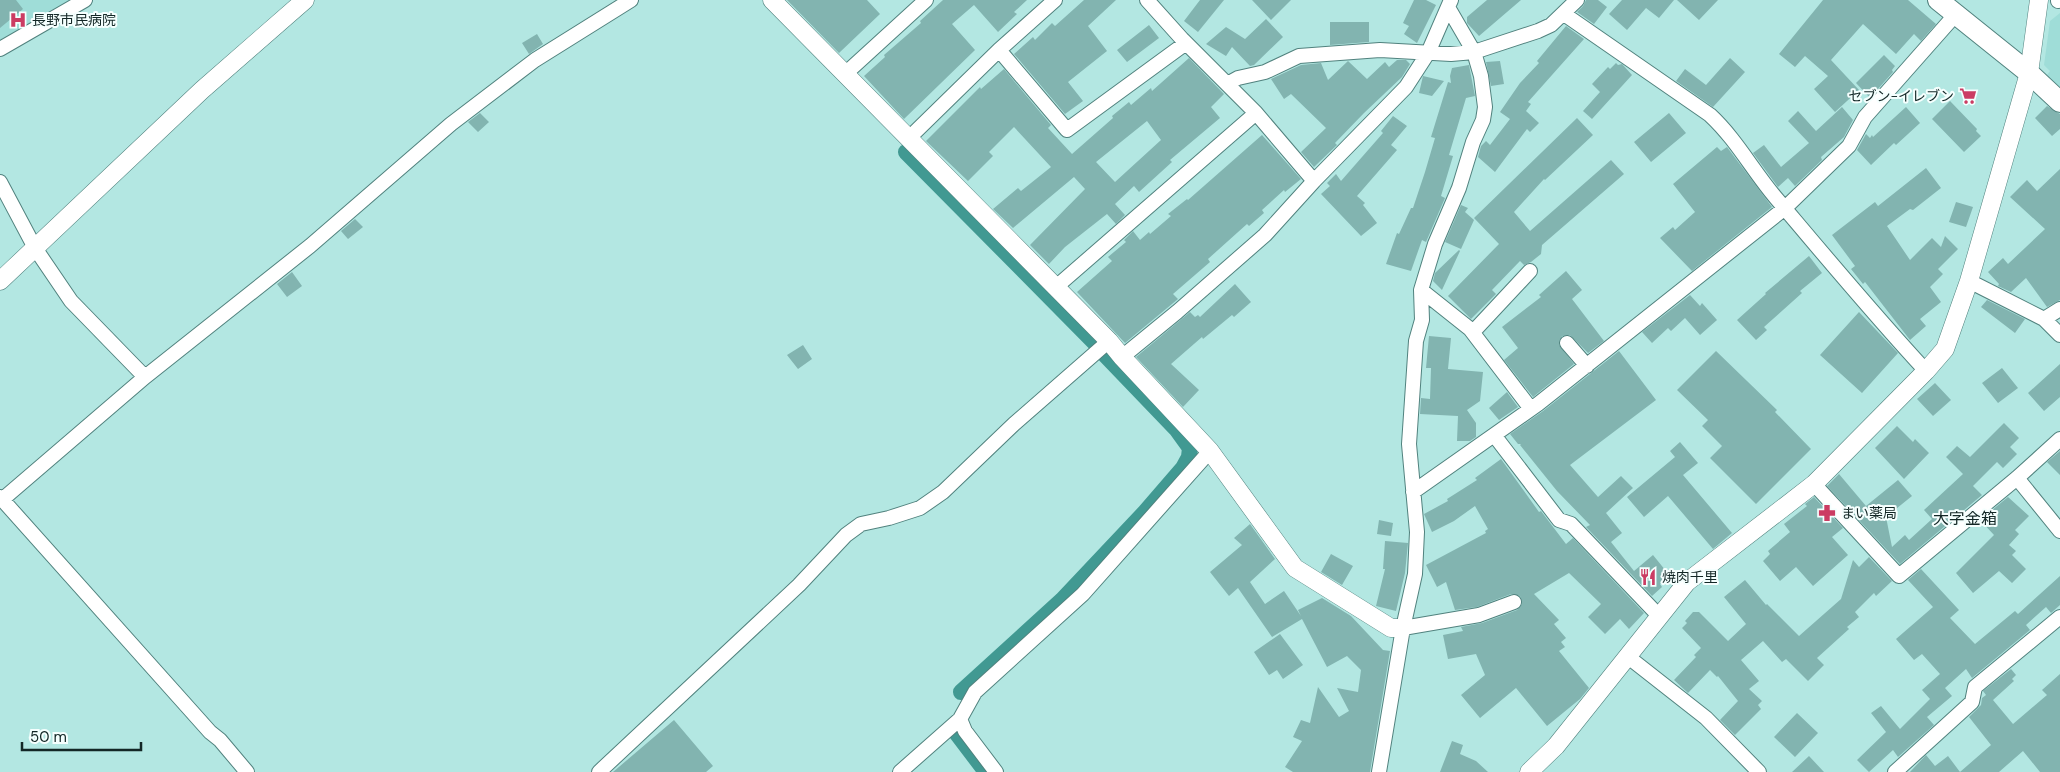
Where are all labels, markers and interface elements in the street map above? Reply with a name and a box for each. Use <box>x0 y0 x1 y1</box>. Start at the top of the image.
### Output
hospital icon: 長野市民病院 <box>8 10 28 30</box>
place label: 長野市民病院 <box>32 11 116 29</box>
supermarket icon: セブン-イレブン <box>1958 86 1978 106</box>
place label: セブン-イレブン <box>1848 87 1954 105</box>
pharmacy icon: まい薬局 <box>1817 503 1837 523</box>
place label: まい薬局 <box>1841 504 1897 522</box>
district label: 大字金箱 <box>1933 508 1997 529</box>
restaurant icon: 焼肉千里 <box>1638 567 1658 587</box>
place label: 焼肉千里 <box>1662 568 1718 586</box>
scale bar <box>22 720 141 752</box>
text: 50 m <box>30 727 67 747</box>

